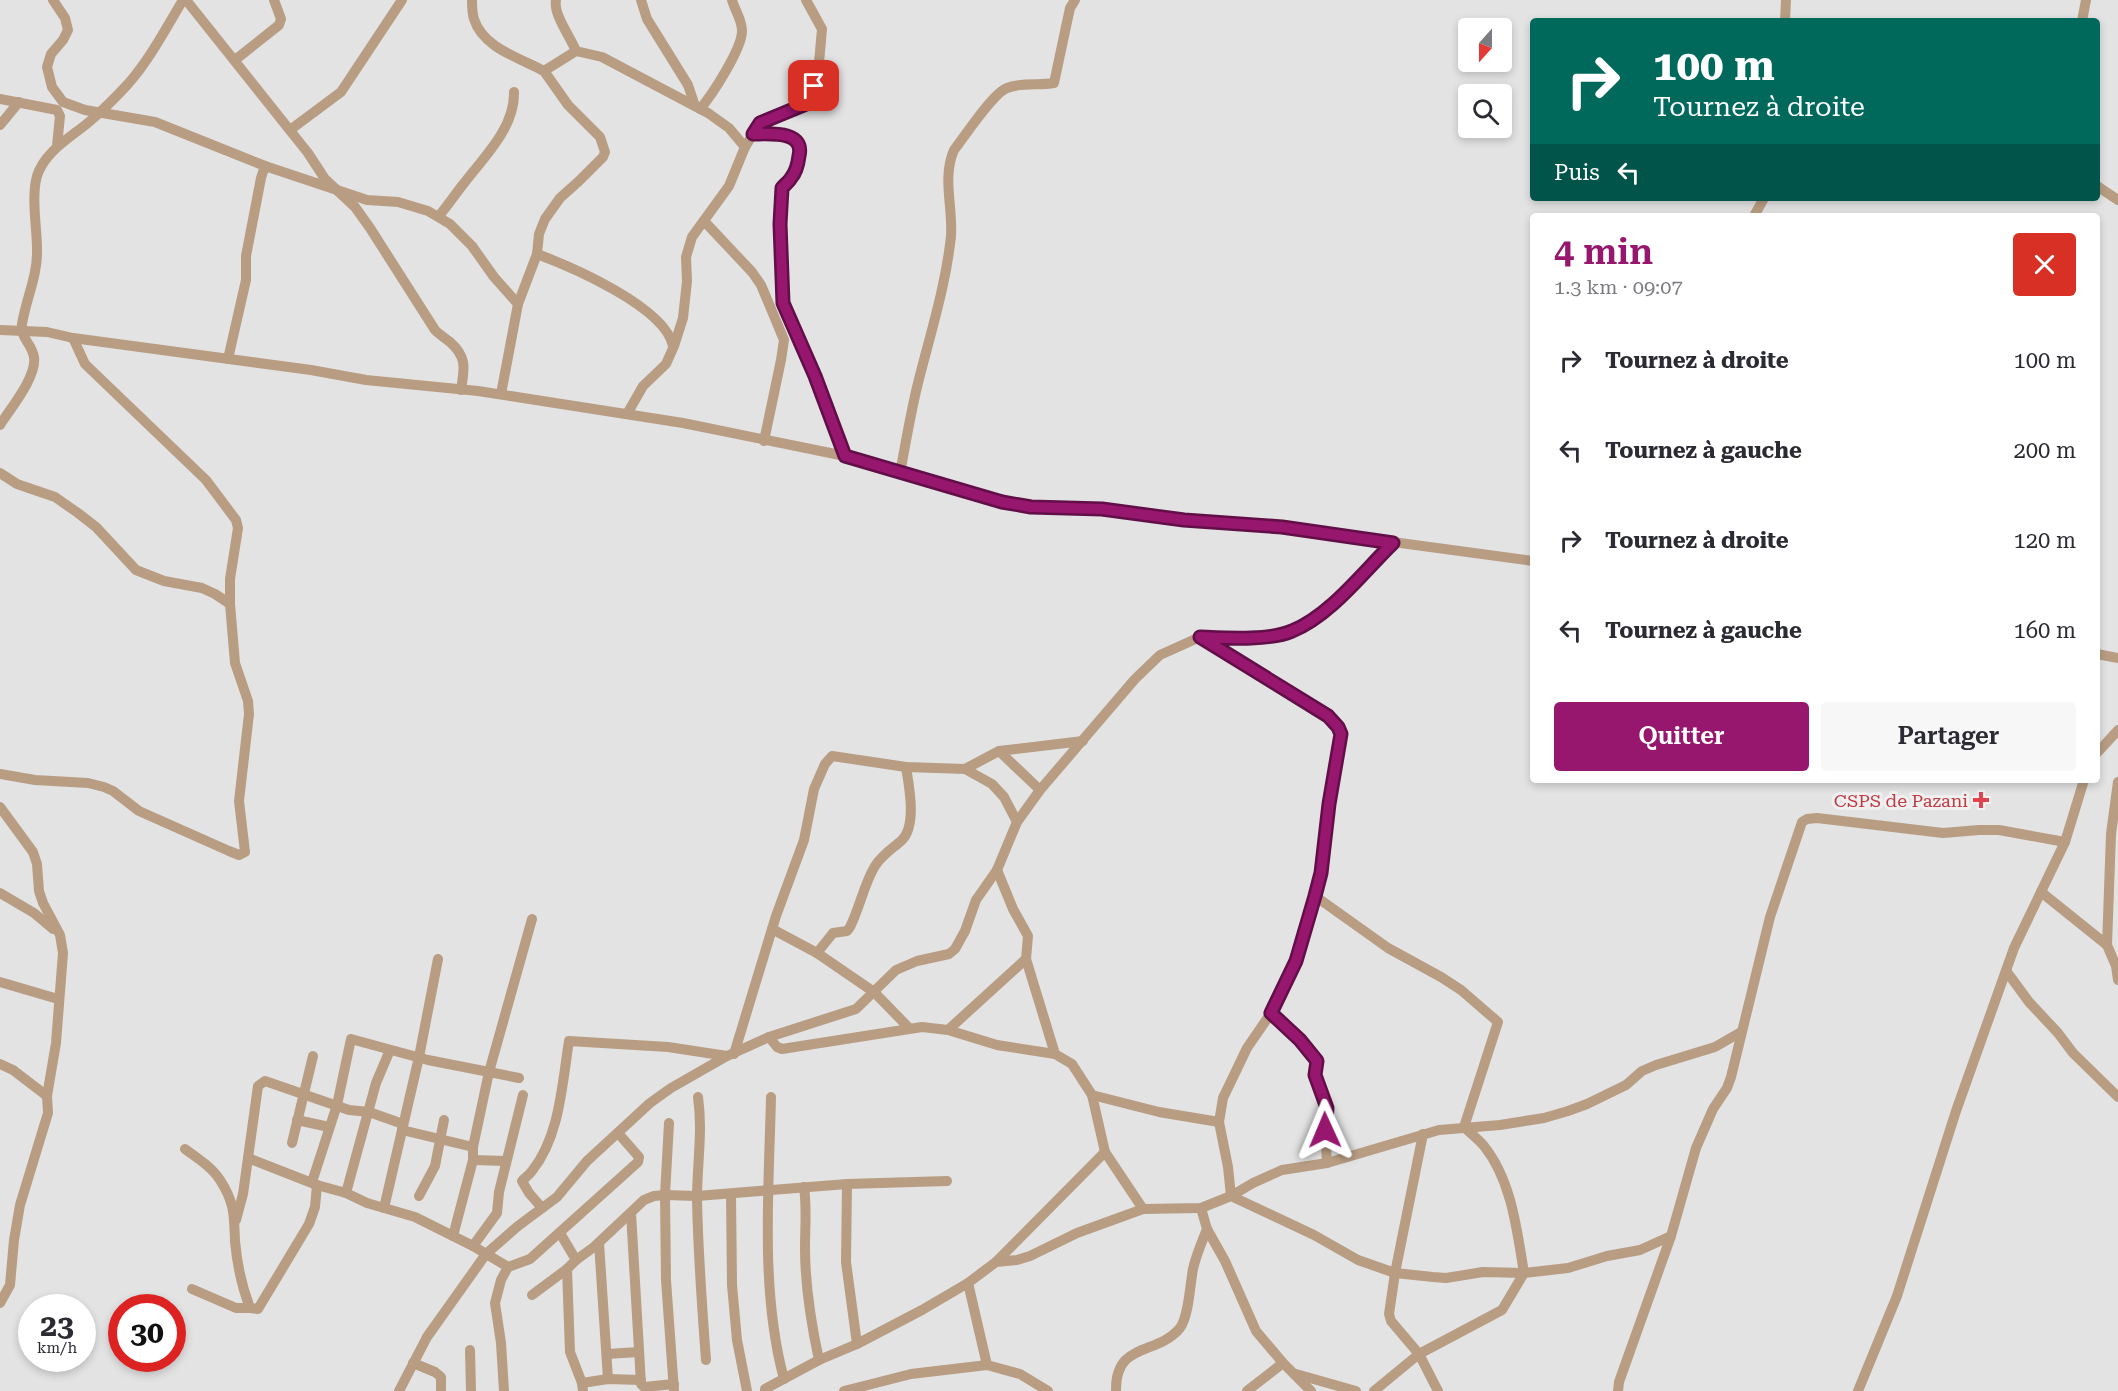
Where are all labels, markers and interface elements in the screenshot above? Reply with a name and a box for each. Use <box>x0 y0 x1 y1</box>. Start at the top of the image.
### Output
north arrow <box>1458 18 1512 72</box>
map controls <box>1458 18 1512 138</box>
text: 100 m <box>1653 41 1775 90</box>
icon: right <box>1554 42 1632 120</box>
pin <box>788 60 839 111</box>
icon: arrive <box>797 69 830 102</box>
button: search <box>1458 84 1512 138</box>
text: Tournez à droite <box>1653 91 1865 123</box>
icon: left <box>1612 156 1645 189</box>
text: Puis <box>1554 160 1600 185</box>
text: 4 min <box>1554 231 1653 273</box>
button: close <box>2013 233 2076 296</box>
text: 1.3 km · 09:07 <box>1554 275 1683 299</box>
icon: right <box>1554 344 1587 377</box>
text: Tournez à droite <box>1605 348 1789 373</box>
text: 100 m <box>2013 348 2076 373</box>
icon: left <box>1554 434 1587 467</box>
text: Tournez à gauche <box>1605 438 1802 463</box>
text: 200 m <box>2013 438 2076 463</box>
icon: right <box>1554 524 1587 557</box>
text: Tournez à droite <box>1605 528 1789 553</box>
text: 120 m <box>2013 528 2076 553</box>
icon: left <box>1554 614 1587 647</box>
text: Tournez à gauche <box>1605 618 1802 643</box>
text: 160 m <box>2013 618 2076 643</box>
button: Quitter <box>1554 702 1809 771</box>
button: Partager <box>1821 702 2076 771</box>
place label: CSPS de Pazani <box>1834 790 1968 811</box>
marker: CSPS de Pazani <box>1972 791 1990 809</box>
position arrow <box>1293 1098 1357 1162</box>
speed limit sign: 30 <box>108 1294 186 1372</box>
text: 23 <box>40 1308 74 1343</box>
text: km/h <box>37 1339 77 1357</box>

